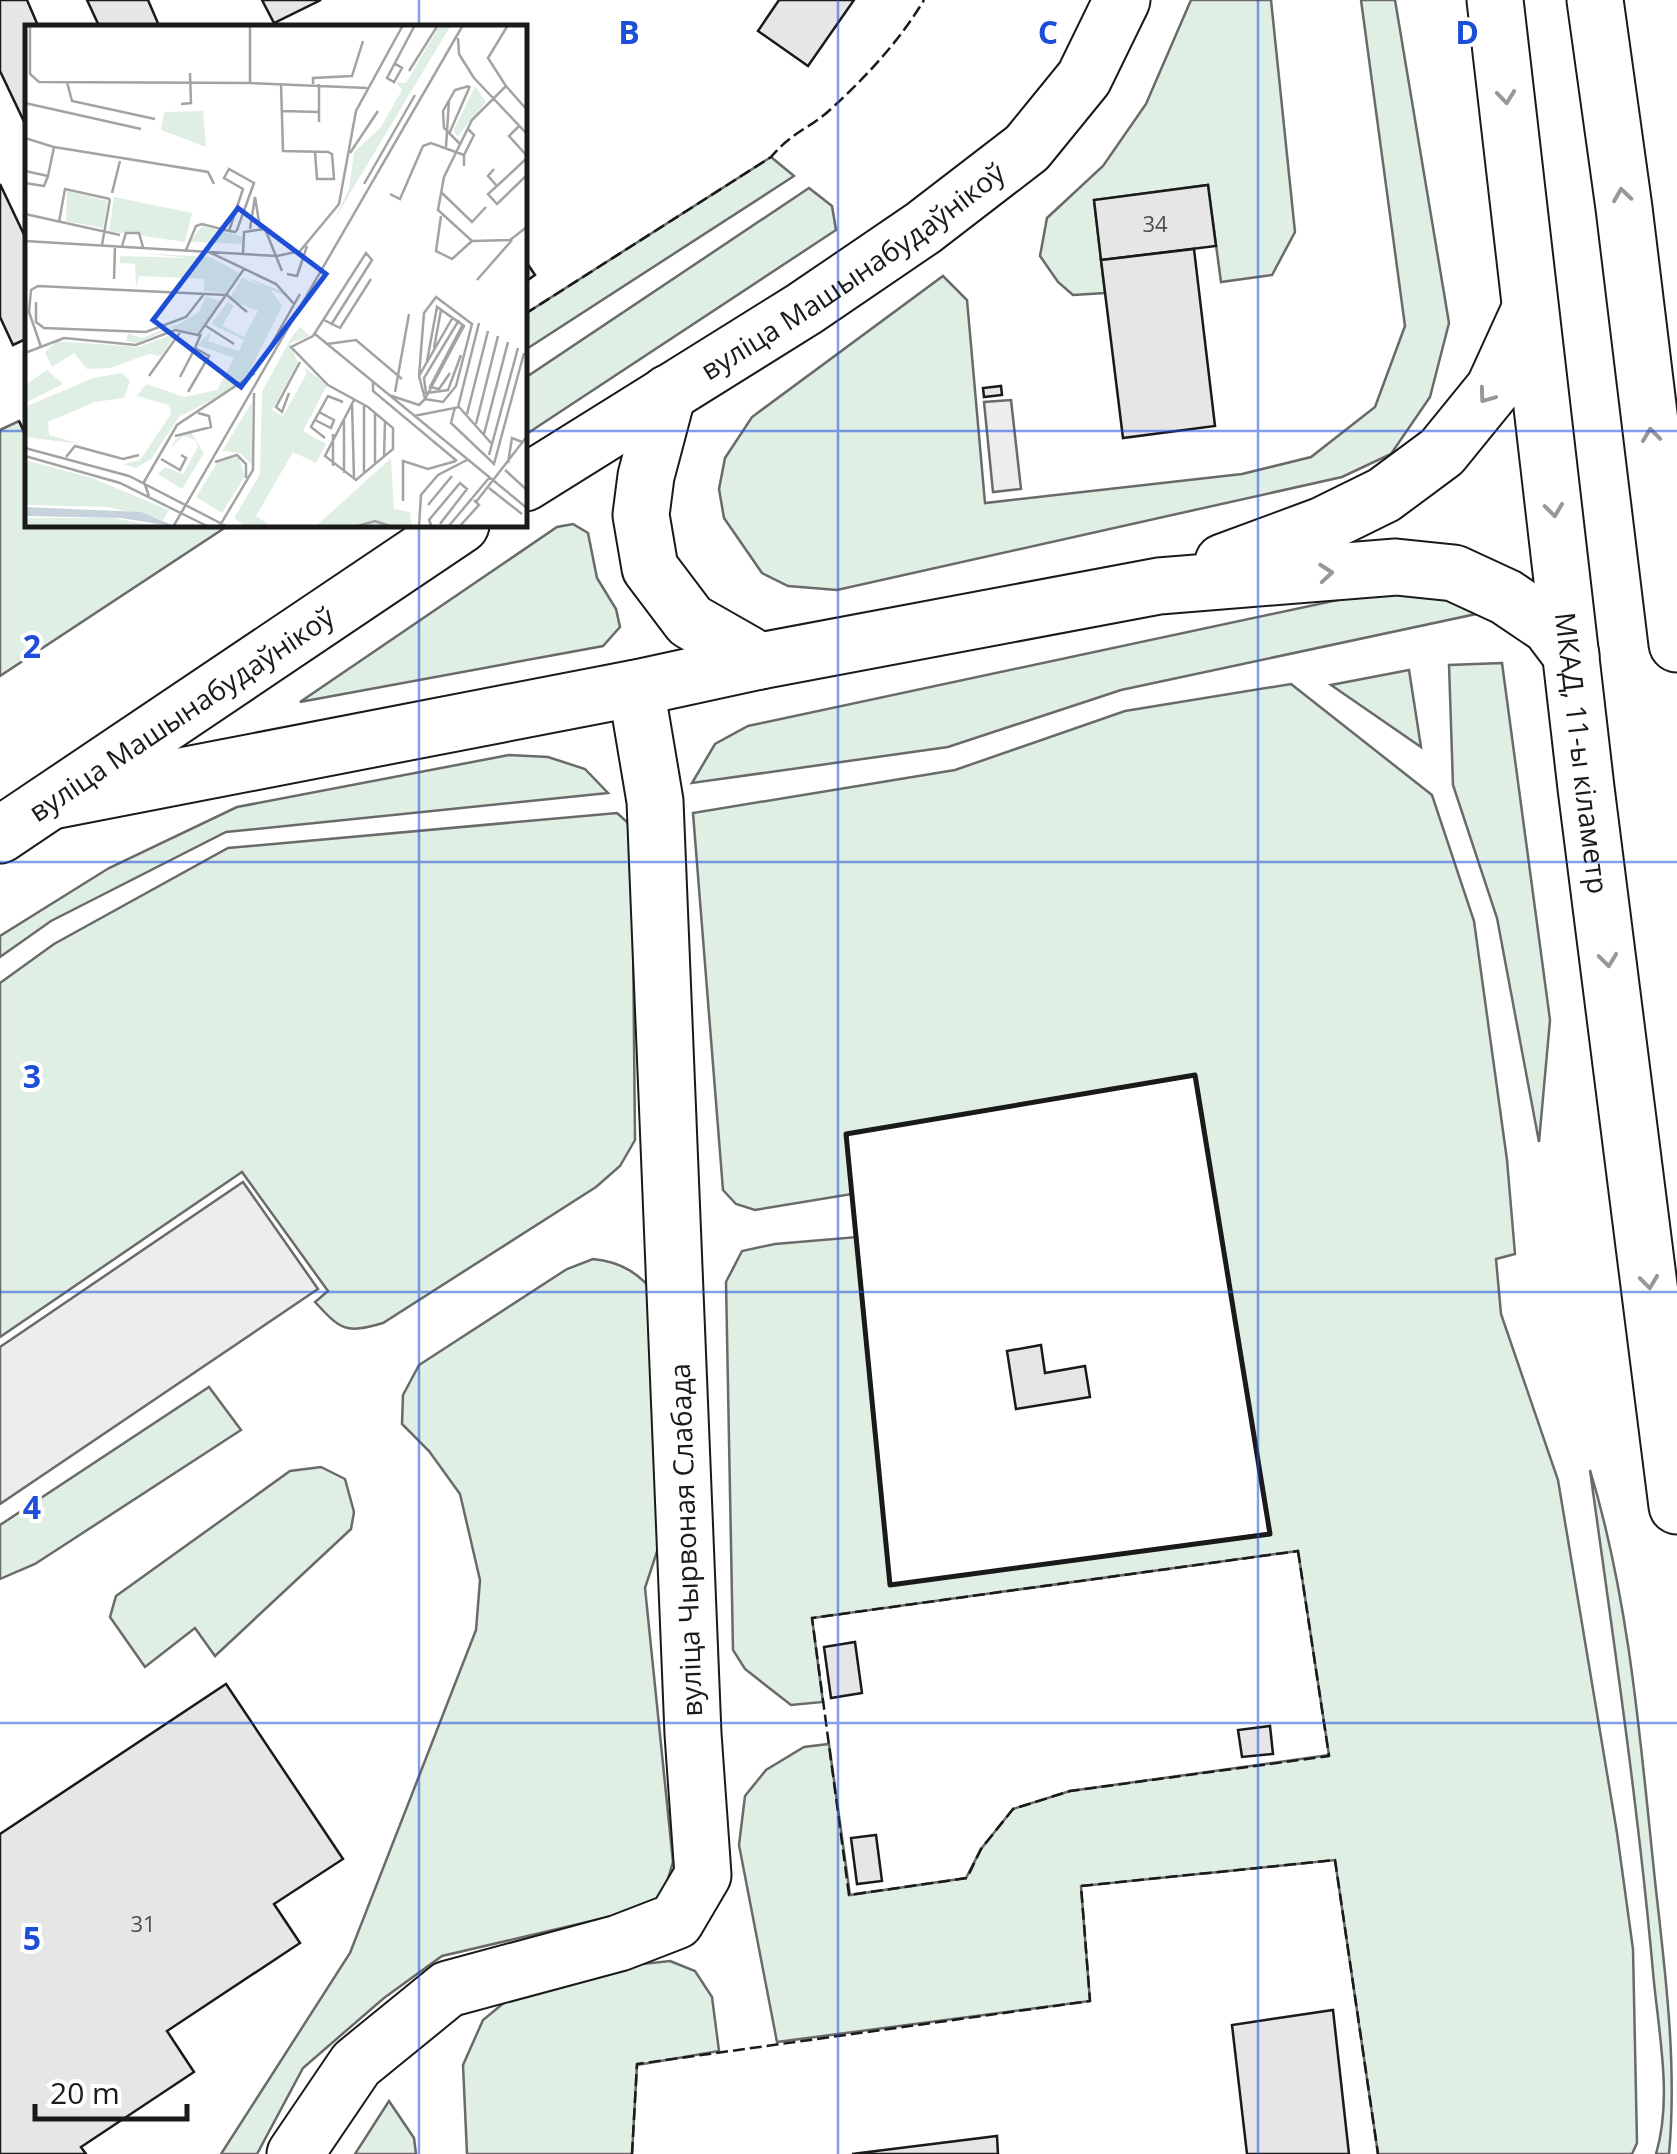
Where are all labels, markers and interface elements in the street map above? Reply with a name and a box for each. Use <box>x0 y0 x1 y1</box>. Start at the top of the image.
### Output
text: B <box>618 10 640 53</box>
text: C <box>1038 10 1058 53</box>
text: D <box>1455 10 1479 53</box>
inset map <box>25 25 528 528</box>
one-way arrow <box>1495 89 1516 105</box>
street label: вуліца Машынабудаўнікоў <box>693 153 1013 388</box>
one-way arrow <box>1613 187 1634 203</box>
house number: 34 <box>1142 208 1168 238</box>
one-way arrow <box>1480 385 1498 403</box>
one-way arrow <box>1641 427 1662 443</box>
one-way arrow <box>1542 502 1563 519</box>
one-way arrow <box>1319 563 1335 584</box>
street label: вуліца Машынабудаўнікоў <box>21 596 342 830</box>
street label: МКАД, 11-ы кіламетр <box>1547 610 1618 896</box>
text: 2 <box>23 624 41 667</box>
one-way arrow <box>1597 952 1618 968</box>
text: 3 <box>23 1054 41 1097</box>
one-way arrow <box>1637 1274 1658 1291</box>
street label: вуліца Чырвоная Слабада <box>660 1363 710 1717</box>
text: 4 <box>23 1485 41 1528</box>
house number: 31 <box>130 1908 156 1938</box>
text: 5 <box>23 1916 41 1959</box>
scale bar <box>35 2059 188 2121</box>
text: 20 m <box>50 2072 120 2113</box>

